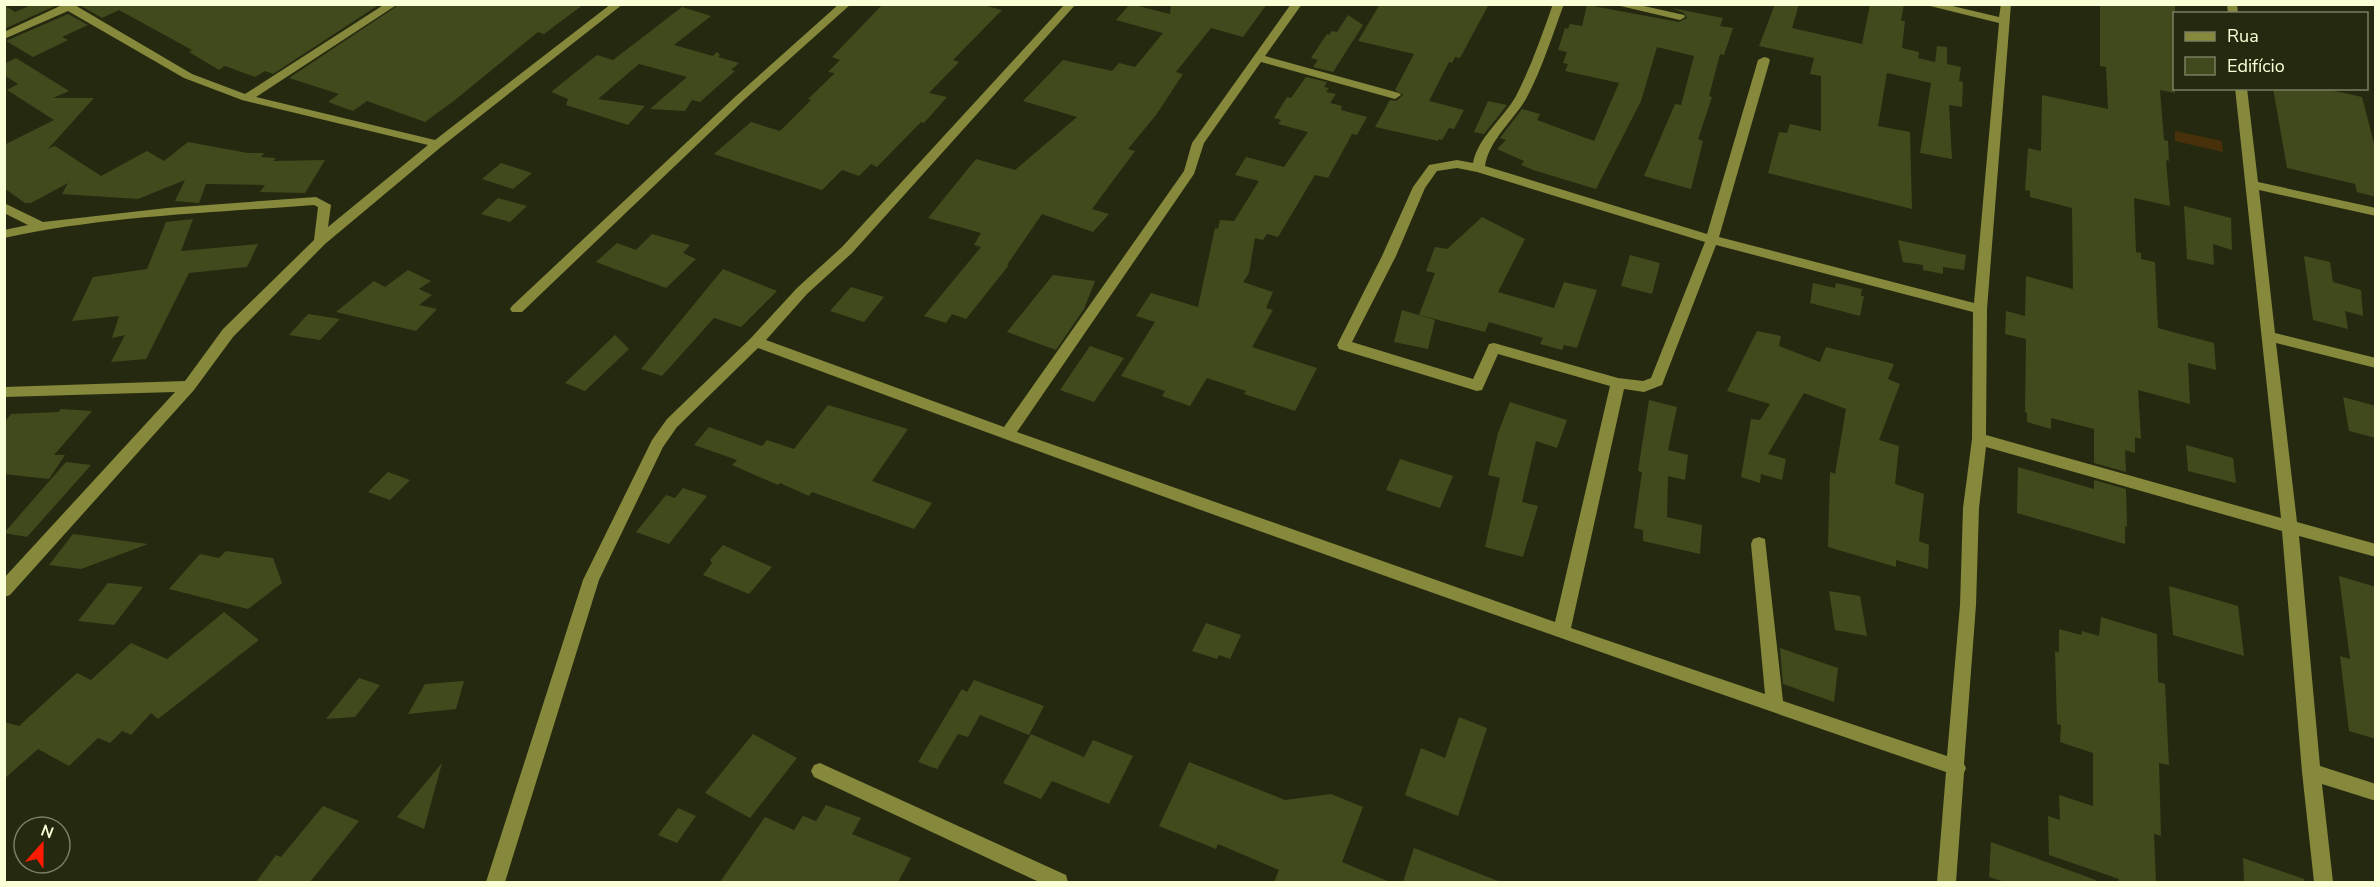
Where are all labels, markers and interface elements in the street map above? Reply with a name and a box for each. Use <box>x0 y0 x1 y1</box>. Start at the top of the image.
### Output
legend <box>2173 12 2368 90</box>
text: Rua <box>2227 24 2259 48</box>
text: Edifício <box>2227 54 2285 78</box>
north arrow <box>12 815 72 875</box>
text: N <box>37 820 57 844</box>

